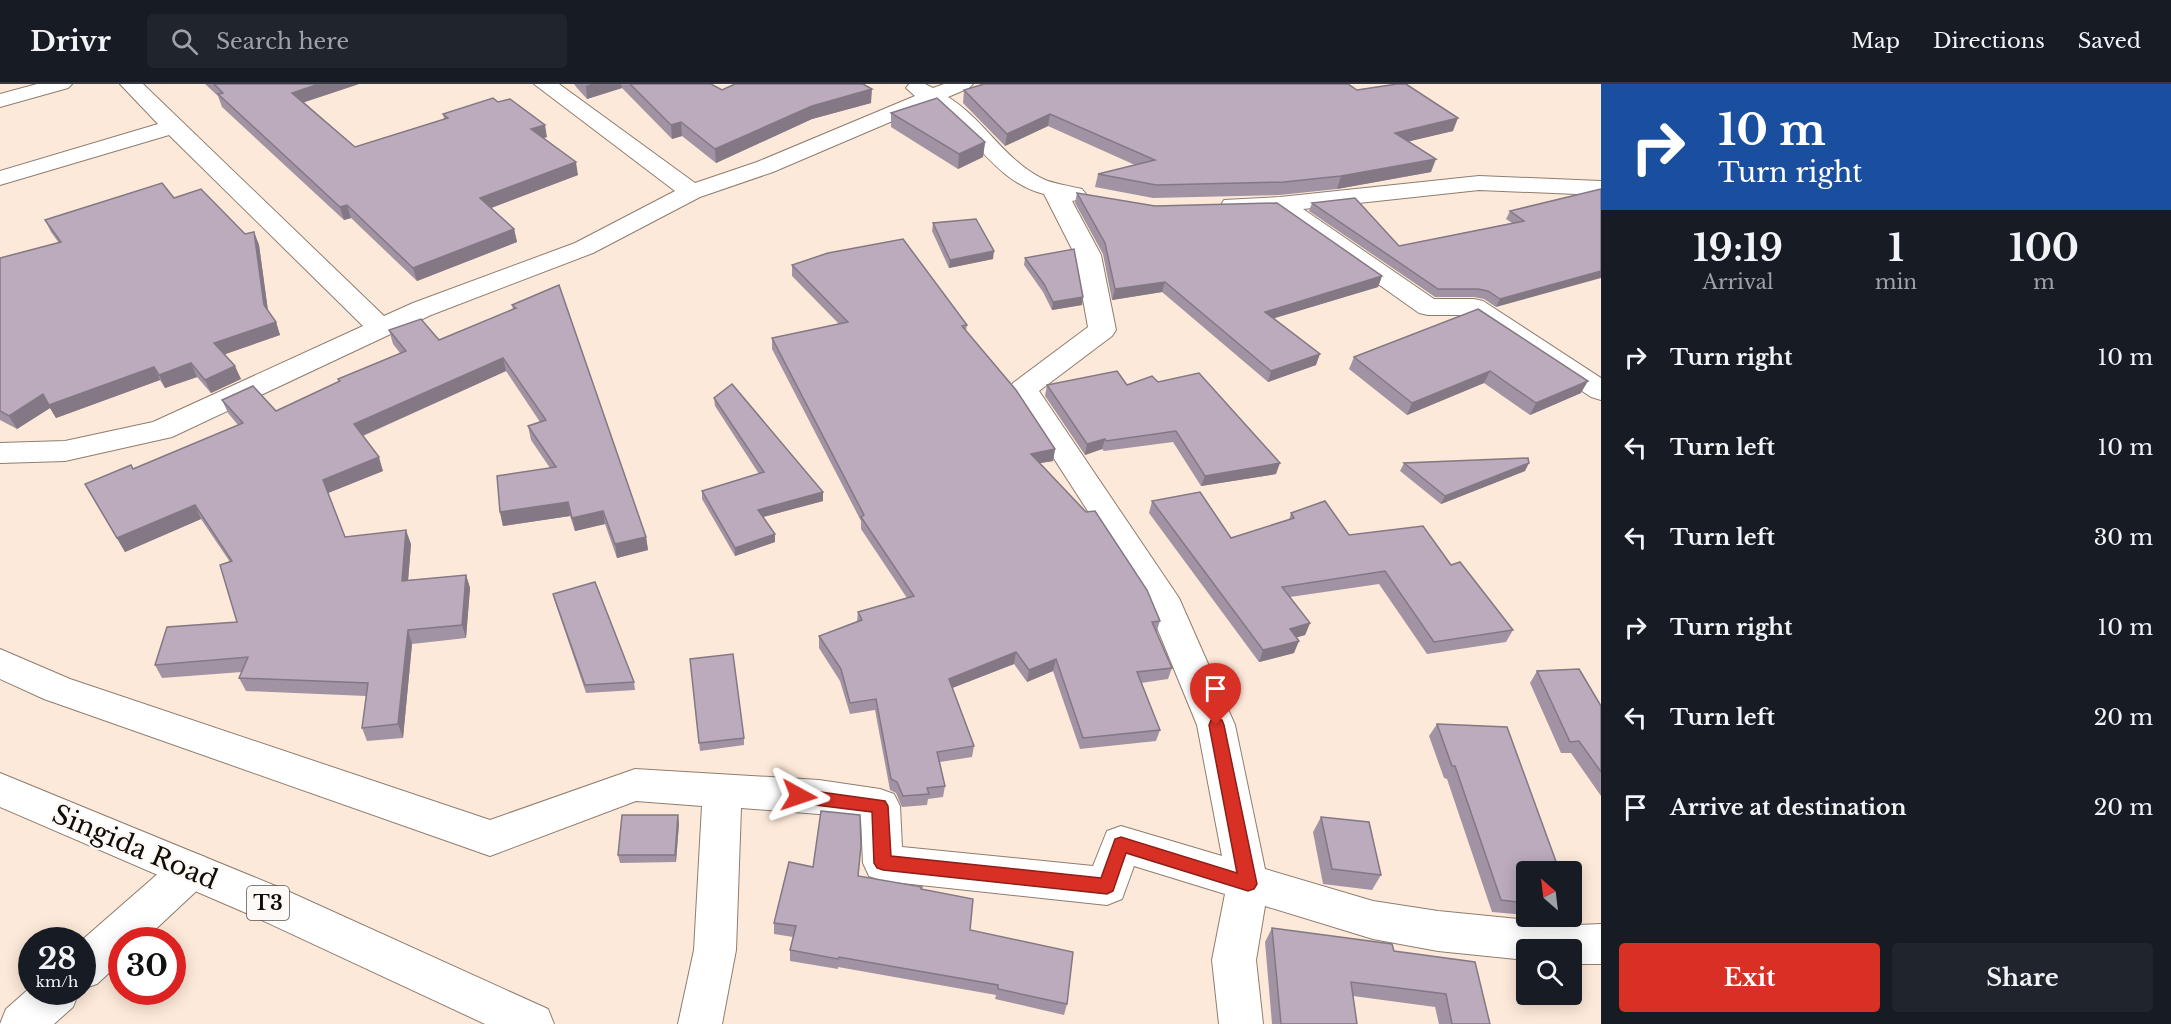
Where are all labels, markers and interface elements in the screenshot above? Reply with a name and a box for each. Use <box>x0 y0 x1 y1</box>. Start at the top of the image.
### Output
search box <box>147 14 567 68</box>
text: Drivr <box>30 24 111 59</box>
icon: search <box>168 25 201 58</box>
text: Search here <box>216 28 349 55</box>
text: Map <box>1851 28 1900 54</box>
text: Directions <box>1933 28 2045 54</box>
text: Saved <box>2078 28 2141 54</box>
text: 10 m <box>1718 104 1826 156</box>
icon: right <box>1619 108 1697 186</box>
text: Turn right <box>1718 156 1862 189</box>
text: 19:19 <box>1693 226 1783 271</box>
text: 1 <box>1888 226 1904 271</box>
text: 100 <box>2009 226 2079 271</box>
text: Arrival <box>1703 270 1773 294</box>
text: min <box>1875 270 1917 294</box>
text: m <box>2033 270 2055 294</box>
icon: right <box>1619 341 1652 374</box>
text: Turn right <box>1670 344 1792 371</box>
text: 10 m <box>2098 344 2153 371</box>
icon: left <box>1619 431 1652 464</box>
text: Turn left <box>1670 434 1775 461</box>
text: 10 m <box>2098 434 2153 461</box>
icon: left <box>1619 521 1652 554</box>
text: Turn left <box>1670 524 1775 551</box>
text: 30 m <box>2094 524 2153 551</box>
icon: right <box>1619 611 1652 644</box>
text: Turn right <box>1670 614 1792 641</box>
text: 10 m <box>2098 614 2153 641</box>
pin <box>1190 663 1241 725</box>
icon: arrive <box>1199 672 1232 705</box>
icon: left <box>1619 701 1652 734</box>
text: Turn left <box>1670 704 1775 731</box>
text: 20 m <box>2094 704 2153 731</box>
position arrow <box>767 764 831 828</box>
icon: arrive <box>1619 791 1652 824</box>
text: Arrive at destination <box>1670 794 1907 821</box>
text: 20 m <box>2094 794 2153 821</box>
street label: Singida Road <box>48 798 222 896</box>
north arrow <box>1516 861 1582 927</box>
map controls <box>1516 861 1582 1005</box>
road number: T3 <box>247 886 289 920</box>
speed limit sign: 30 <box>108 927 186 1005</box>
button: search <box>1516 939 1582 1005</box>
text: 28 <box>38 940 76 977</box>
button: Exit <box>1619 943 1880 1012</box>
button: Share <box>1892 943 2153 1012</box>
text: km/h <box>36 972 78 991</box>

